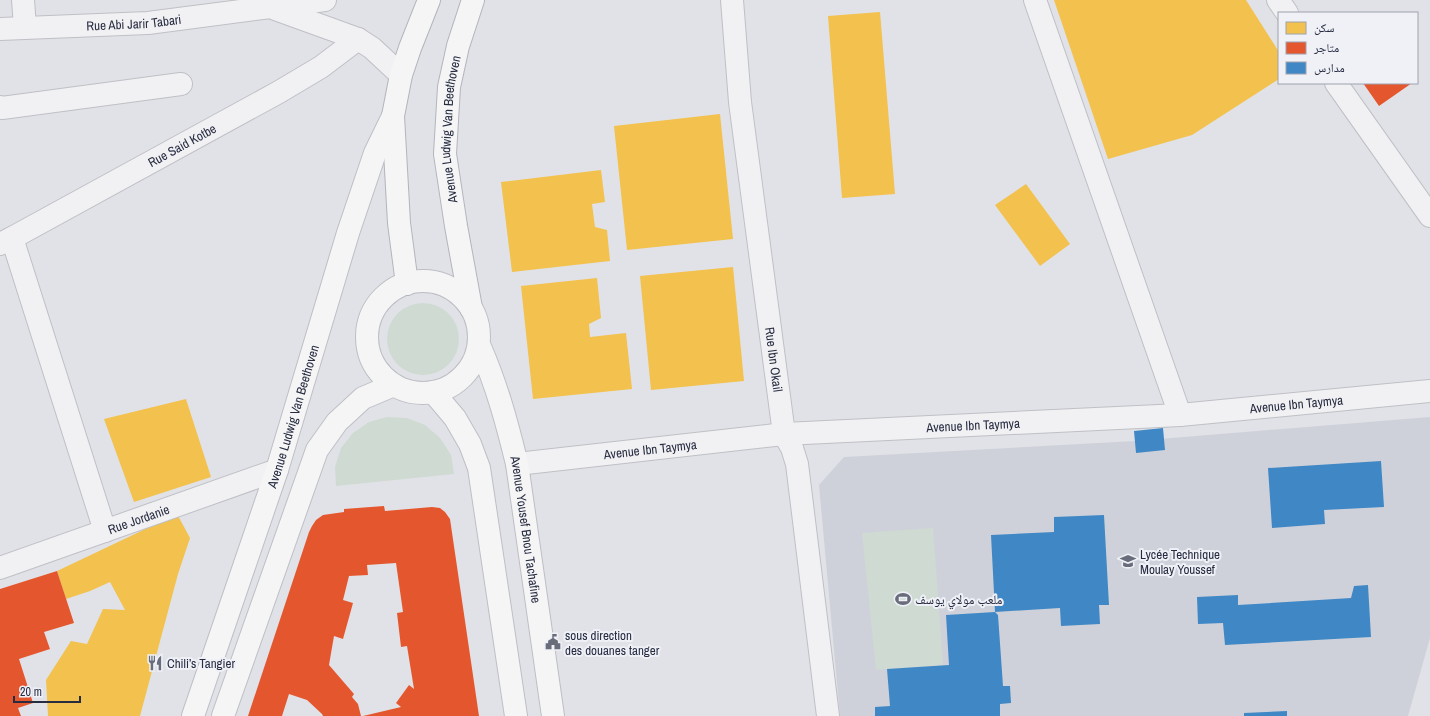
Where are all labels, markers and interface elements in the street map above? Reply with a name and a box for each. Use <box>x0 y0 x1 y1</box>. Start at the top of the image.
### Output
street label: Rue Abi Jarir Tabari <box>86 11 182 34</box>
legend <box>1278 12 1418 84</box>
text: سكن <box>1314 20 1335 36</box>
text: متاجر <box>1313 40 1339 56</box>
street label: Avenue Ludwig Van Beethoven <box>437 54 465 205</box>
text: مدارس <box>1314 60 1345 76</box>
street label: Rue Said Kotbe <box>145 120 219 171</box>
street label: Rue Ibn Okail <box>761 326 786 393</box>
street label: Avenue Ludwig Van Beethoven <box>263 343 323 491</box>
street label: Avenue Ibn Taymya <box>1248 391 1344 417</box>
street label: Avenue Ibn Taymya <box>925 415 1020 436</box>
street label: Avenue Ibn Taymya <box>602 436 698 463</box>
street label: Avenue Yousef Bnou Tachafine <box>506 453 545 604</box>
street label: Rue Jordanie <box>106 501 172 538</box>
place label: Lycée Technique Moulay Youssef <box>1140 546 1220 578</box>
school or university icon: Lycée Technique Moulay Youssef <box>1119 552 1137 570</box>
sports icon: ملعب مولاي يوسف <box>894 590 912 608</box>
place label: ملعب مولاي يوسف <box>915 591 1003 610</box>
place label: sous direction des douanes tanger <box>565 627 660 659</box>
public building icon: sous direction des douanes tanger <box>544 633 562 651</box>
restaurant icon: Chili’s Tangier <box>146 654 164 672</box>
place label: Chili’s Tangier <box>167 655 235 672</box>
scale bar <box>14 678 80 704</box>
text: 20 m <box>20 684 42 700</box>

